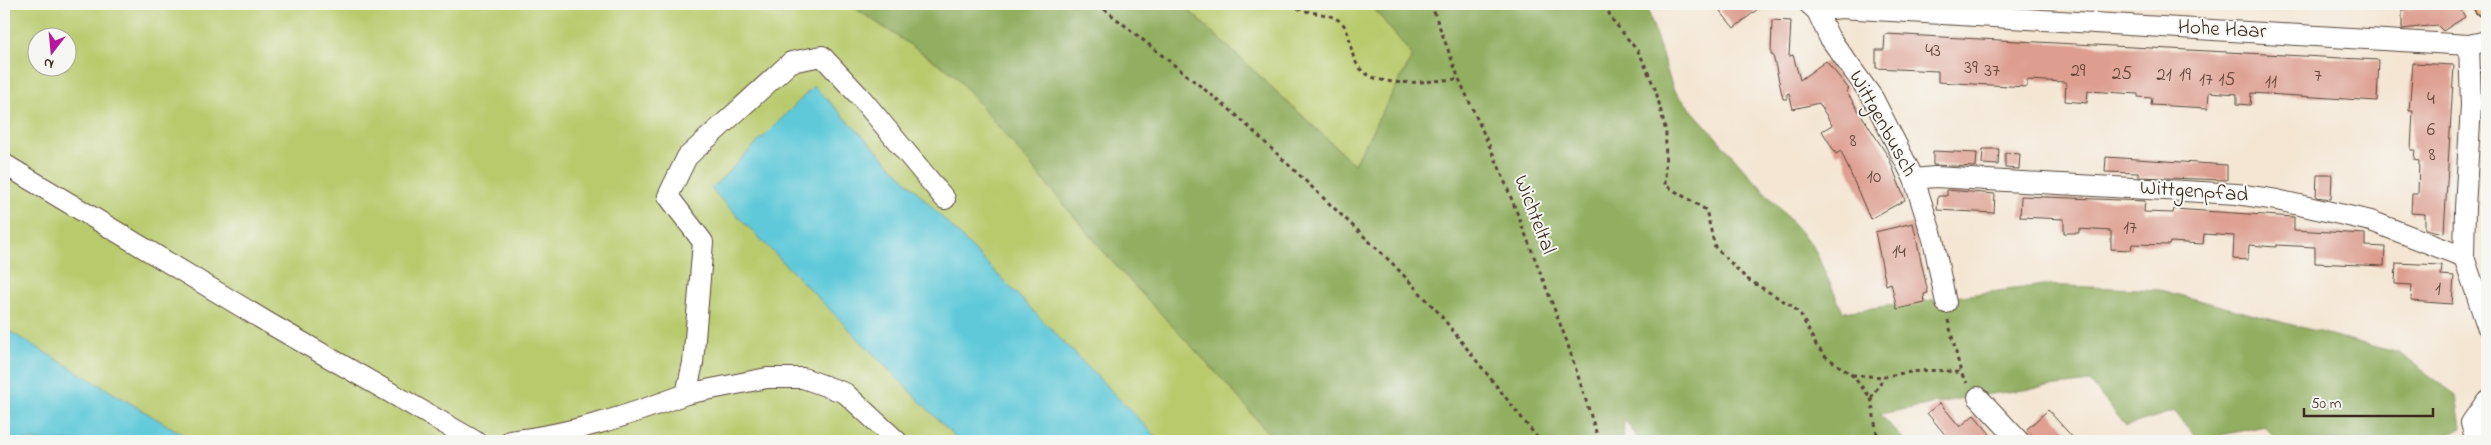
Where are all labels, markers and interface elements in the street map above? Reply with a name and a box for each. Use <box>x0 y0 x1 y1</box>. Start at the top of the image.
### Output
street label: Hohe Haar <box>2177 13 2267 47</box>
north arrow <box>28 28 78 78</box>
house number: 43 <box>1925 38 1941 65</box>
text: N <box>41 52 56 74</box>
house number: 39 <box>1964 55 1978 82</box>
house number: 37 <box>1984 58 2000 85</box>
house number: 29 <box>2070 58 2086 85</box>
house number: 25 <box>2112 61 2132 88</box>
house number: 21 <box>2156 62 2172 89</box>
house number: 19 <box>2179 62 2191 89</box>
house number: 7 <box>2314 63 2322 90</box>
street label: Wittgenbusch <box>1839 65 1924 184</box>
house number: 17 <box>2199 67 2213 94</box>
house number: 15 <box>2219 67 2236 94</box>
house number: 11 <box>2265 69 2277 96</box>
house number: 4 <box>2427 86 2435 113</box>
house number: 6 <box>2427 117 2435 144</box>
house number: 8 <box>1849 128 1857 155</box>
house number: 8 <box>2428 142 2436 169</box>
house number: 10 <box>1867 164 1881 191</box>
street label: Wichteltal <box>1505 171 1563 259</box>
street label: Wittgenpfad <box>2139 173 2249 213</box>
house number: 17 <box>2123 215 2137 242</box>
house number: 14 <box>1892 239 1906 266</box>
house number: 1 <box>2435 276 2441 303</box>
scale bar <box>2304 385 2432 417</box>
text: 50 m <box>2311 393 2342 415</box>

